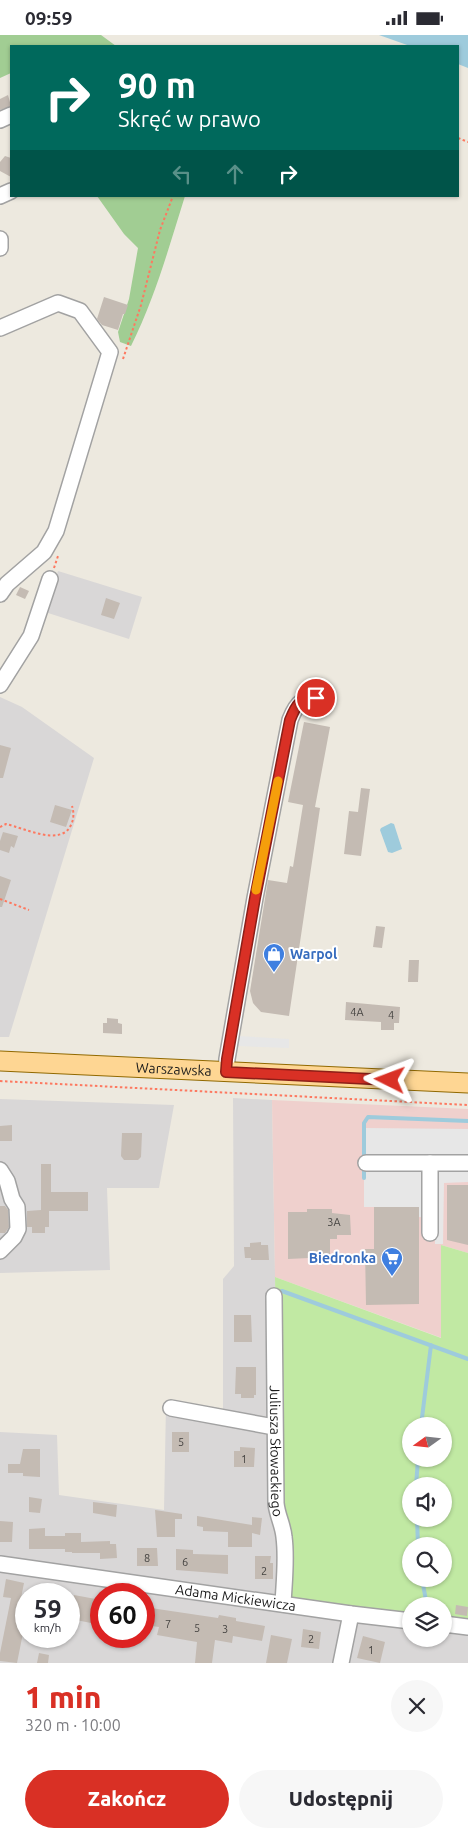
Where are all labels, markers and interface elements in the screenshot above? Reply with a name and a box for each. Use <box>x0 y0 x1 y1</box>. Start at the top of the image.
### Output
text: 09:59 <box>25 7 73 29</box>
icon: right <box>35 65 100 130</box>
text: 90 m <box>118 65 196 105</box>
text: Skręć w prawo <box>118 106 261 131</box>
icon: left <box>168 160 196 188</box>
icon: ahead <box>221 160 249 188</box>
icon: right <box>274 160 302 188</box>
pin <box>295 677 337 719</box>
icon: arrive <box>302 684 330 712</box>
shop icon: Warpol <box>262 942 286 973</box>
place label: Warpol <box>290 946 337 962</box>
house number: 4A <box>350 1006 365 1018</box>
house number: 4 <box>388 1009 394 1021</box>
position arrow <box>363 1053 415 1105</box>
street label: Warszawska <box>135 1059 212 1079</box>
house number: 3A <box>327 1216 342 1228</box>
supermarket icon: Biedronka <box>380 1246 404 1277</box>
place label: Biedronka <box>309 1250 376 1266</box>
street label: Juliusza Słowackiego <box>267 1385 286 1518</box>
north arrow <box>402 1417 452 1467</box>
map controls <box>402 1417 452 1647</box>
house number: 5 <box>178 1436 184 1448</box>
house number: 1 <box>241 1453 247 1465</box>
button: sound <box>402 1477 452 1527</box>
button: search <box>402 1537 452 1587</box>
house number: 8 <box>144 1552 150 1564</box>
house number: 6 <box>182 1556 188 1568</box>
house number: 2 <box>261 1565 267 1577</box>
street label: Adama Mickiewicza <box>174 1581 297 1614</box>
speed limit sign: 60 <box>90 1583 155 1648</box>
text: 59 <box>33 1595 62 1623</box>
button: layers <box>402 1597 452 1647</box>
house number: 7 <box>165 1618 171 1630</box>
text: km/h <box>34 1621 61 1634</box>
house number: 5 <box>194 1622 200 1634</box>
house number: 3 <box>222 1623 228 1635</box>
house number: 2 <box>308 1633 314 1645</box>
house number: 1 <box>368 1644 374 1656</box>
text: 1 min <box>25 1680 101 1714</box>
button: close <box>391 1680 443 1732</box>
text: 320 m · 10:00 <box>25 1716 121 1734</box>
button: Zakończ <box>25 1770 229 1828</box>
button: Udostępnij <box>239 1770 443 1828</box>

